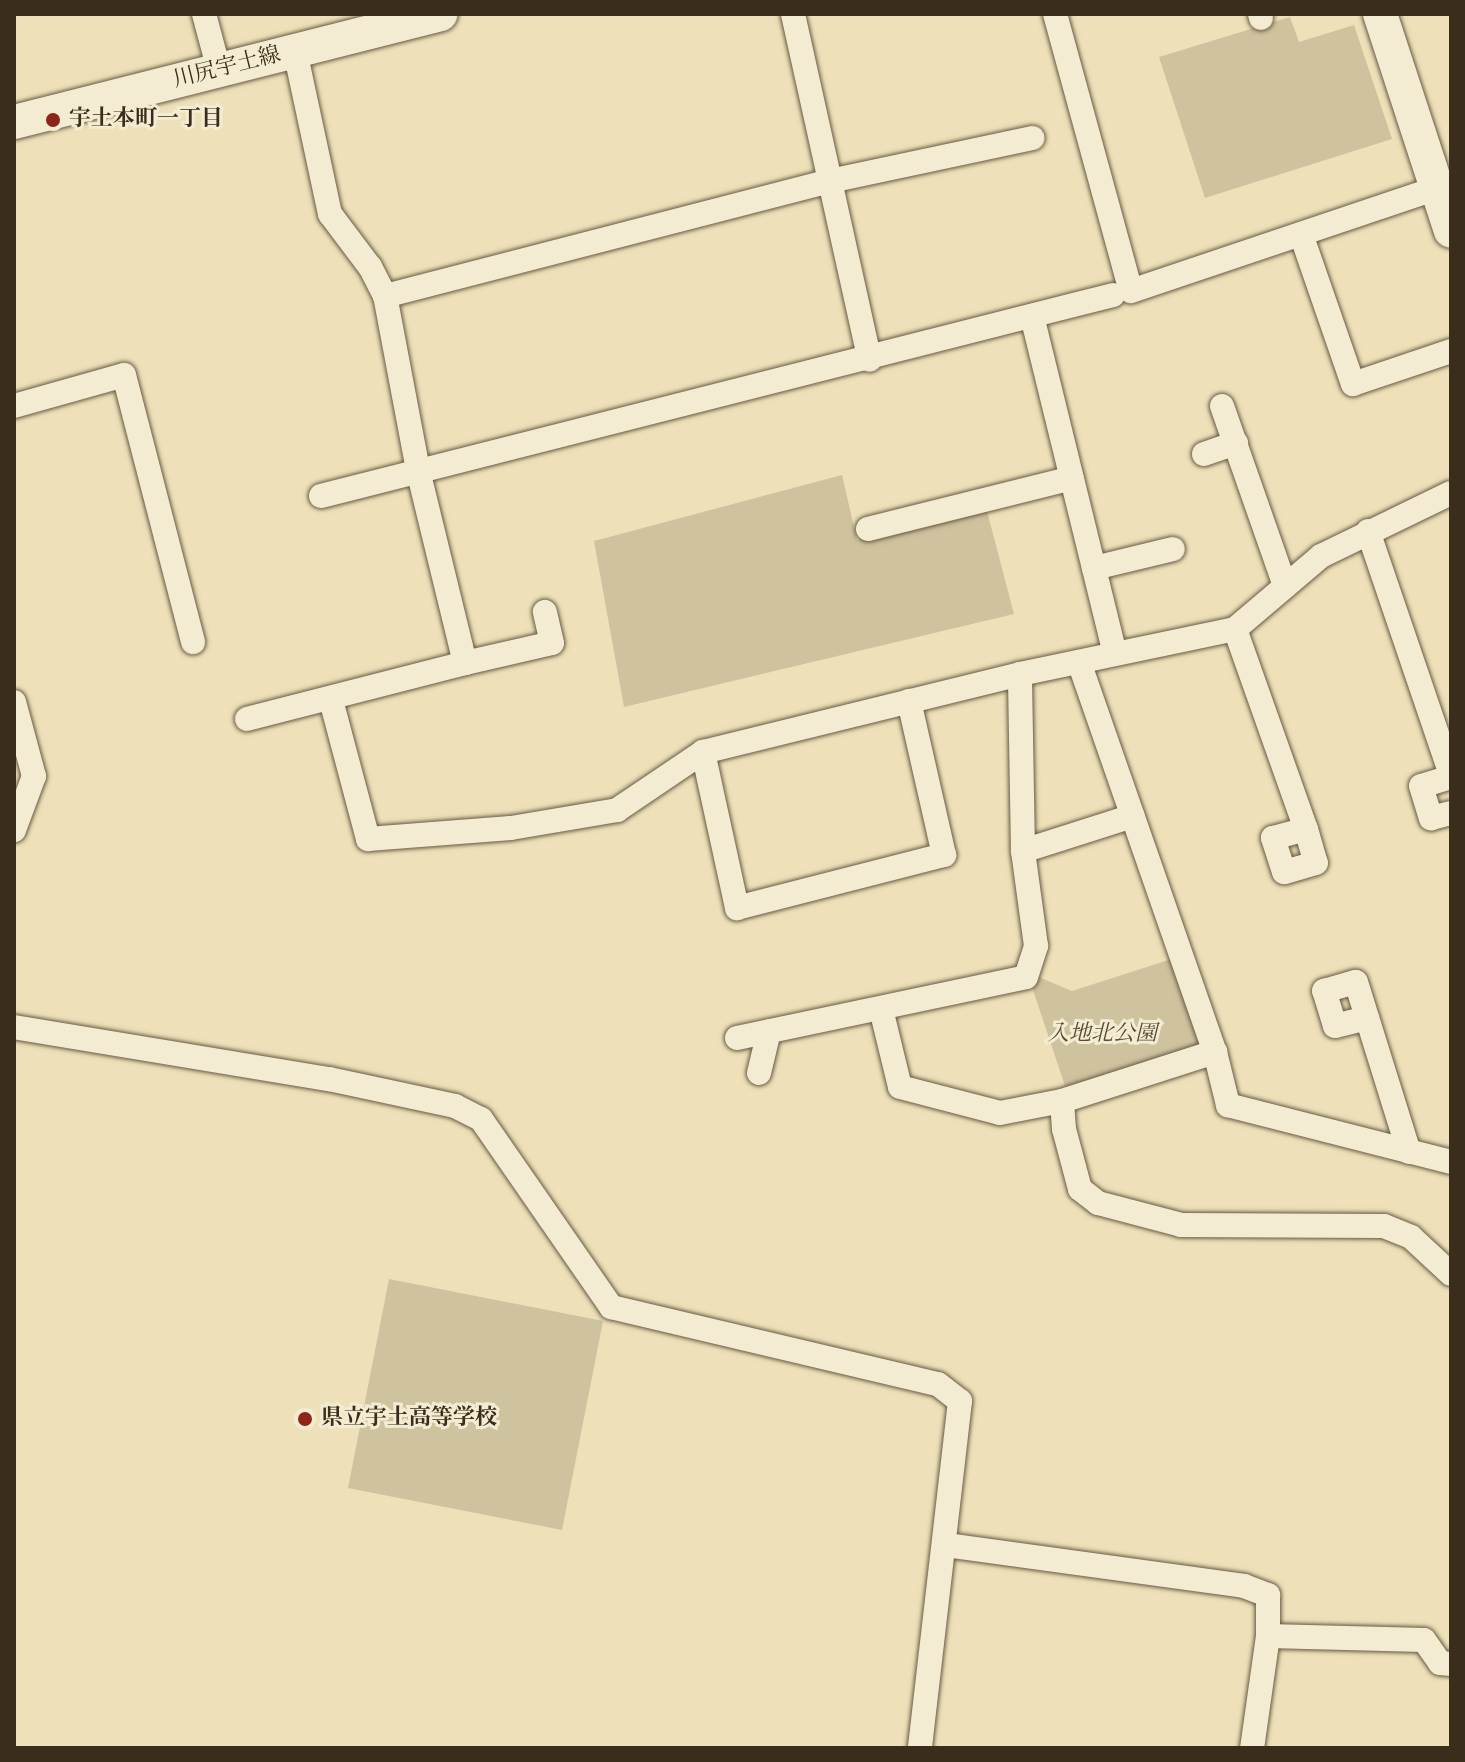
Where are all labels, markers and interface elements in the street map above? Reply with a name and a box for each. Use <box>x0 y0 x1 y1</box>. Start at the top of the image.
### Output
street label: 川尻宇土線 <box>170 42 284 94</box>
place label: 宇土本町一丁目 <box>69 107 223 133</box>
marker: 宇土本町一丁目 <box>44 111 62 129</box>
park label: 入地北公園 <box>1047 1022 1157 1048</box>
place label: 県立宇土高等学校 <box>321 1406 497 1432</box>
marker: 県立宇土高等学校 <box>296 1410 314 1428</box>

